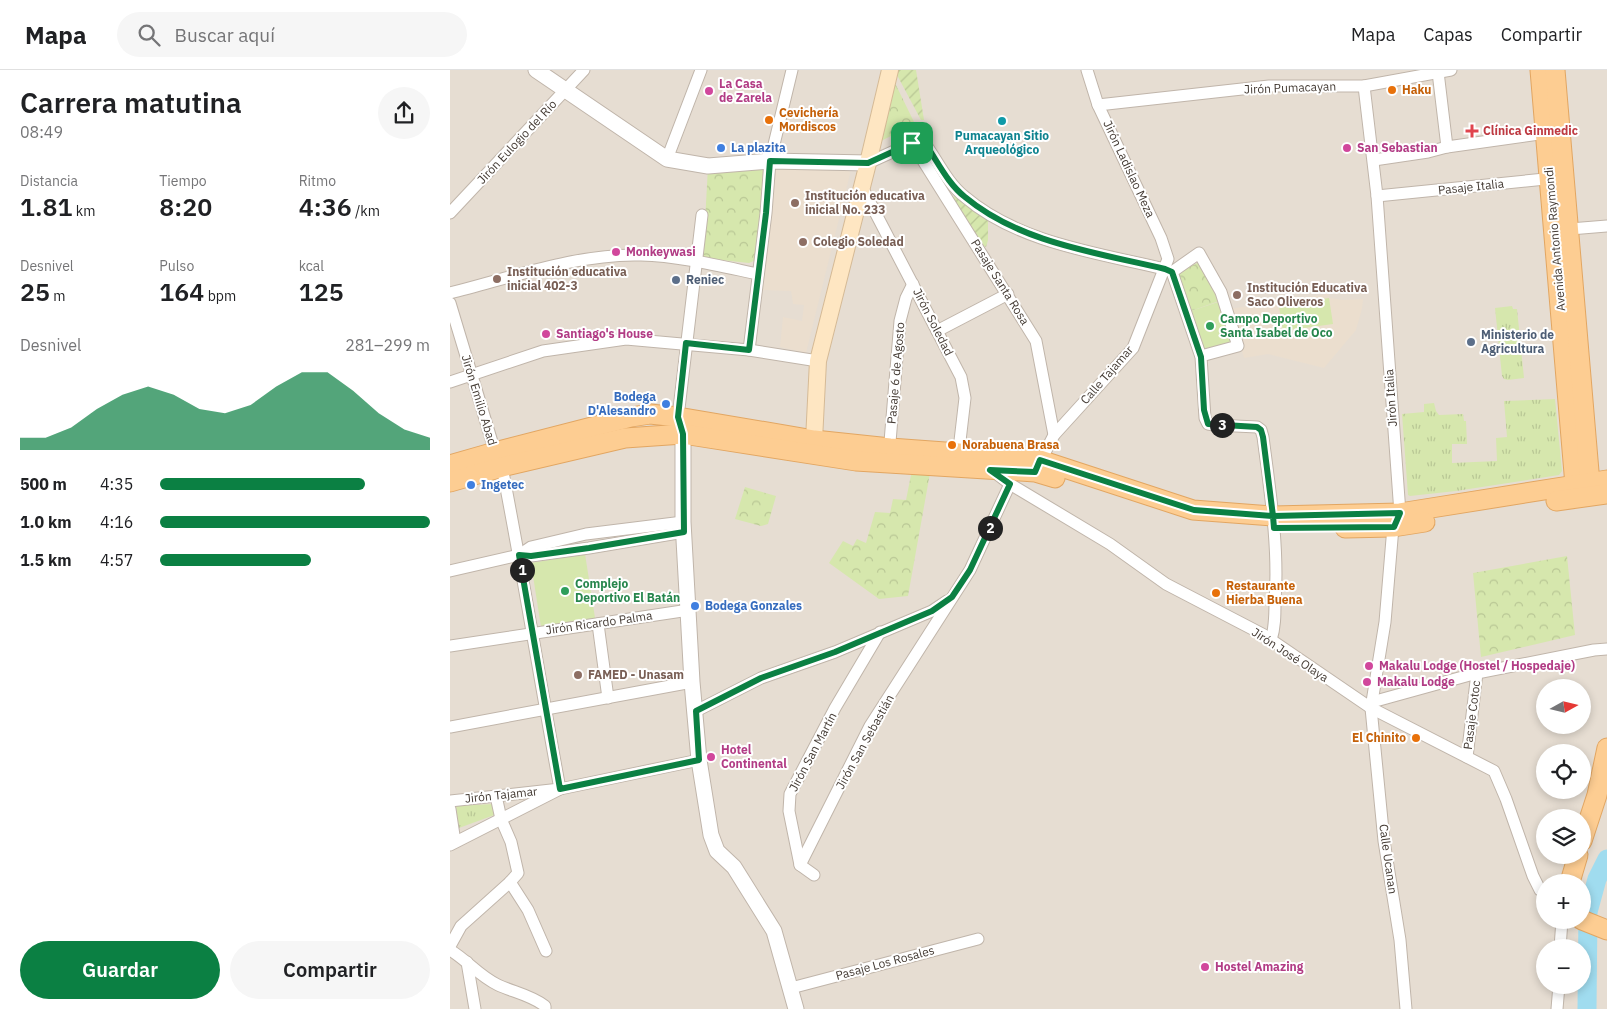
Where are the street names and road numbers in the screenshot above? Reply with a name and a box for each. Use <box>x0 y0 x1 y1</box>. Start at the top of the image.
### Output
street label: Jirón Pumacayan <box>1244 78 1336 97</box>
street label: Jirón Eulogio del Río <box>474 96 560 187</box>
street label: Jirón Ladislao Meza <box>1100 118 1159 220</box>
street label: Avenida Antonio Raymondi <box>1541 166 1568 312</box>
street label: Pasaje Italia <box>1437 176 1505 197</box>
street label: Pasaje Santa Rosa <box>968 236 1033 328</box>
street label: Jirón Soledad <box>910 286 957 358</box>
street label: Pasaje 6 de Agosto <box>884 321 907 424</box>
street label: Calle Tajamar <box>1077 342 1137 407</box>
street label: Jirón Emilio Abad <box>459 353 500 447</box>
street label: Jirón Italia <box>1381 368 1400 427</box>
street label: Jirón Ricardo Palma <box>545 608 654 637</box>
street label: Jirón José Olaya <box>1249 624 1332 685</box>
street label: Pasaje Cotoc <box>1460 680 1483 750</box>
street label: Jirón San Sebastián <box>832 692 897 792</box>
street label: Jirón San Martín <box>785 710 840 794</box>
street label: Jirón Tajamar <box>464 783 539 806</box>
street label: Calle Ucanan <box>1376 823 1401 895</box>
street label: Pasaje Los Rosales <box>834 942 936 983</box>

